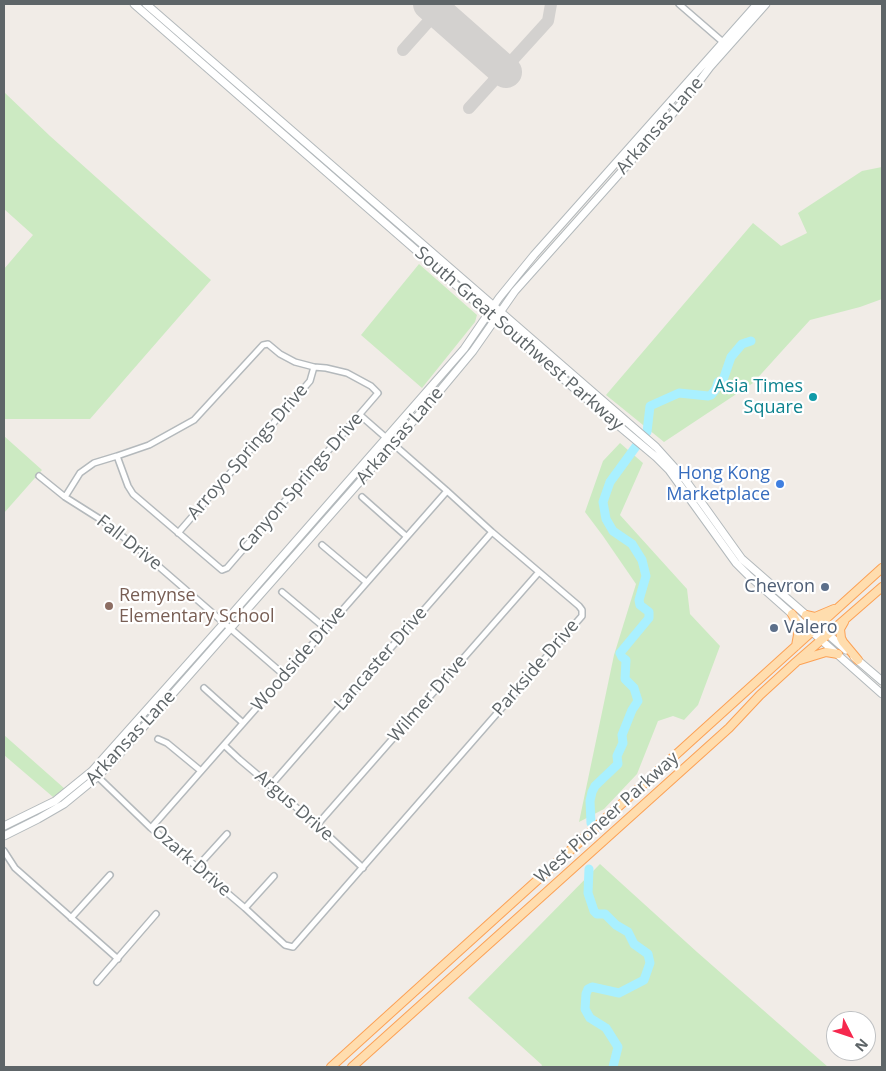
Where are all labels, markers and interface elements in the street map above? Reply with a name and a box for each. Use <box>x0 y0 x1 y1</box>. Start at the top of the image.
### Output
street label: Arkansas Lane <box>612 73 708 179</box>
street label: South Great Southwest Parkway <box>410 243 628 435</box>
place label: Asia Times Square <box>714 376 803 418</box>
street label: Arroyo Springs Drive <box>183 380 313 524</box>
street label: Arkansas Lane <box>352 383 448 489</box>
marker: Asia Times Square <box>807 391 819 403</box>
street label: Canyon Springs Drive <box>234 408 368 558</box>
place label: Hong Kong Marketplace <box>666 463 770 506</box>
marker: Hong Kong Marketplace <box>774 478 786 490</box>
street label: Fall Drive <box>92 511 166 575</box>
place label: Chevron <box>744 576 815 598</box>
marker: Chevron <box>819 581 831 593</box>
place label: Remynse Elementary School <box>119 585 275 628</box>
marker: Remynse Elementary School <box>103 600 115 612</box>
street label: Woodside Drive <box>247 602 351 716</box>
street label: Lancaster Drive <box>330 603 432 715</box>
street label: Parkside Drive <box>488 615 584 721</box>
place label: Valero <box>784 617 838 639</box>
marker: Valero <box>768 622 780 634</box>
street label: Wilmer Drive <box>384 651 472 747</box>
street label: Arkansas Lane <box>82 686 180 790</box>
street label: West Pioneer Parkway <box>530 748 684 888</box>
street label: Argus Drive <box>250 766 338 846</box>
street label: Ozark Drive <box>147 821 235 901</box>
north arrow <box>826 1011 876 1061</box>
text: N <box>851 1035 873 1056</box>

